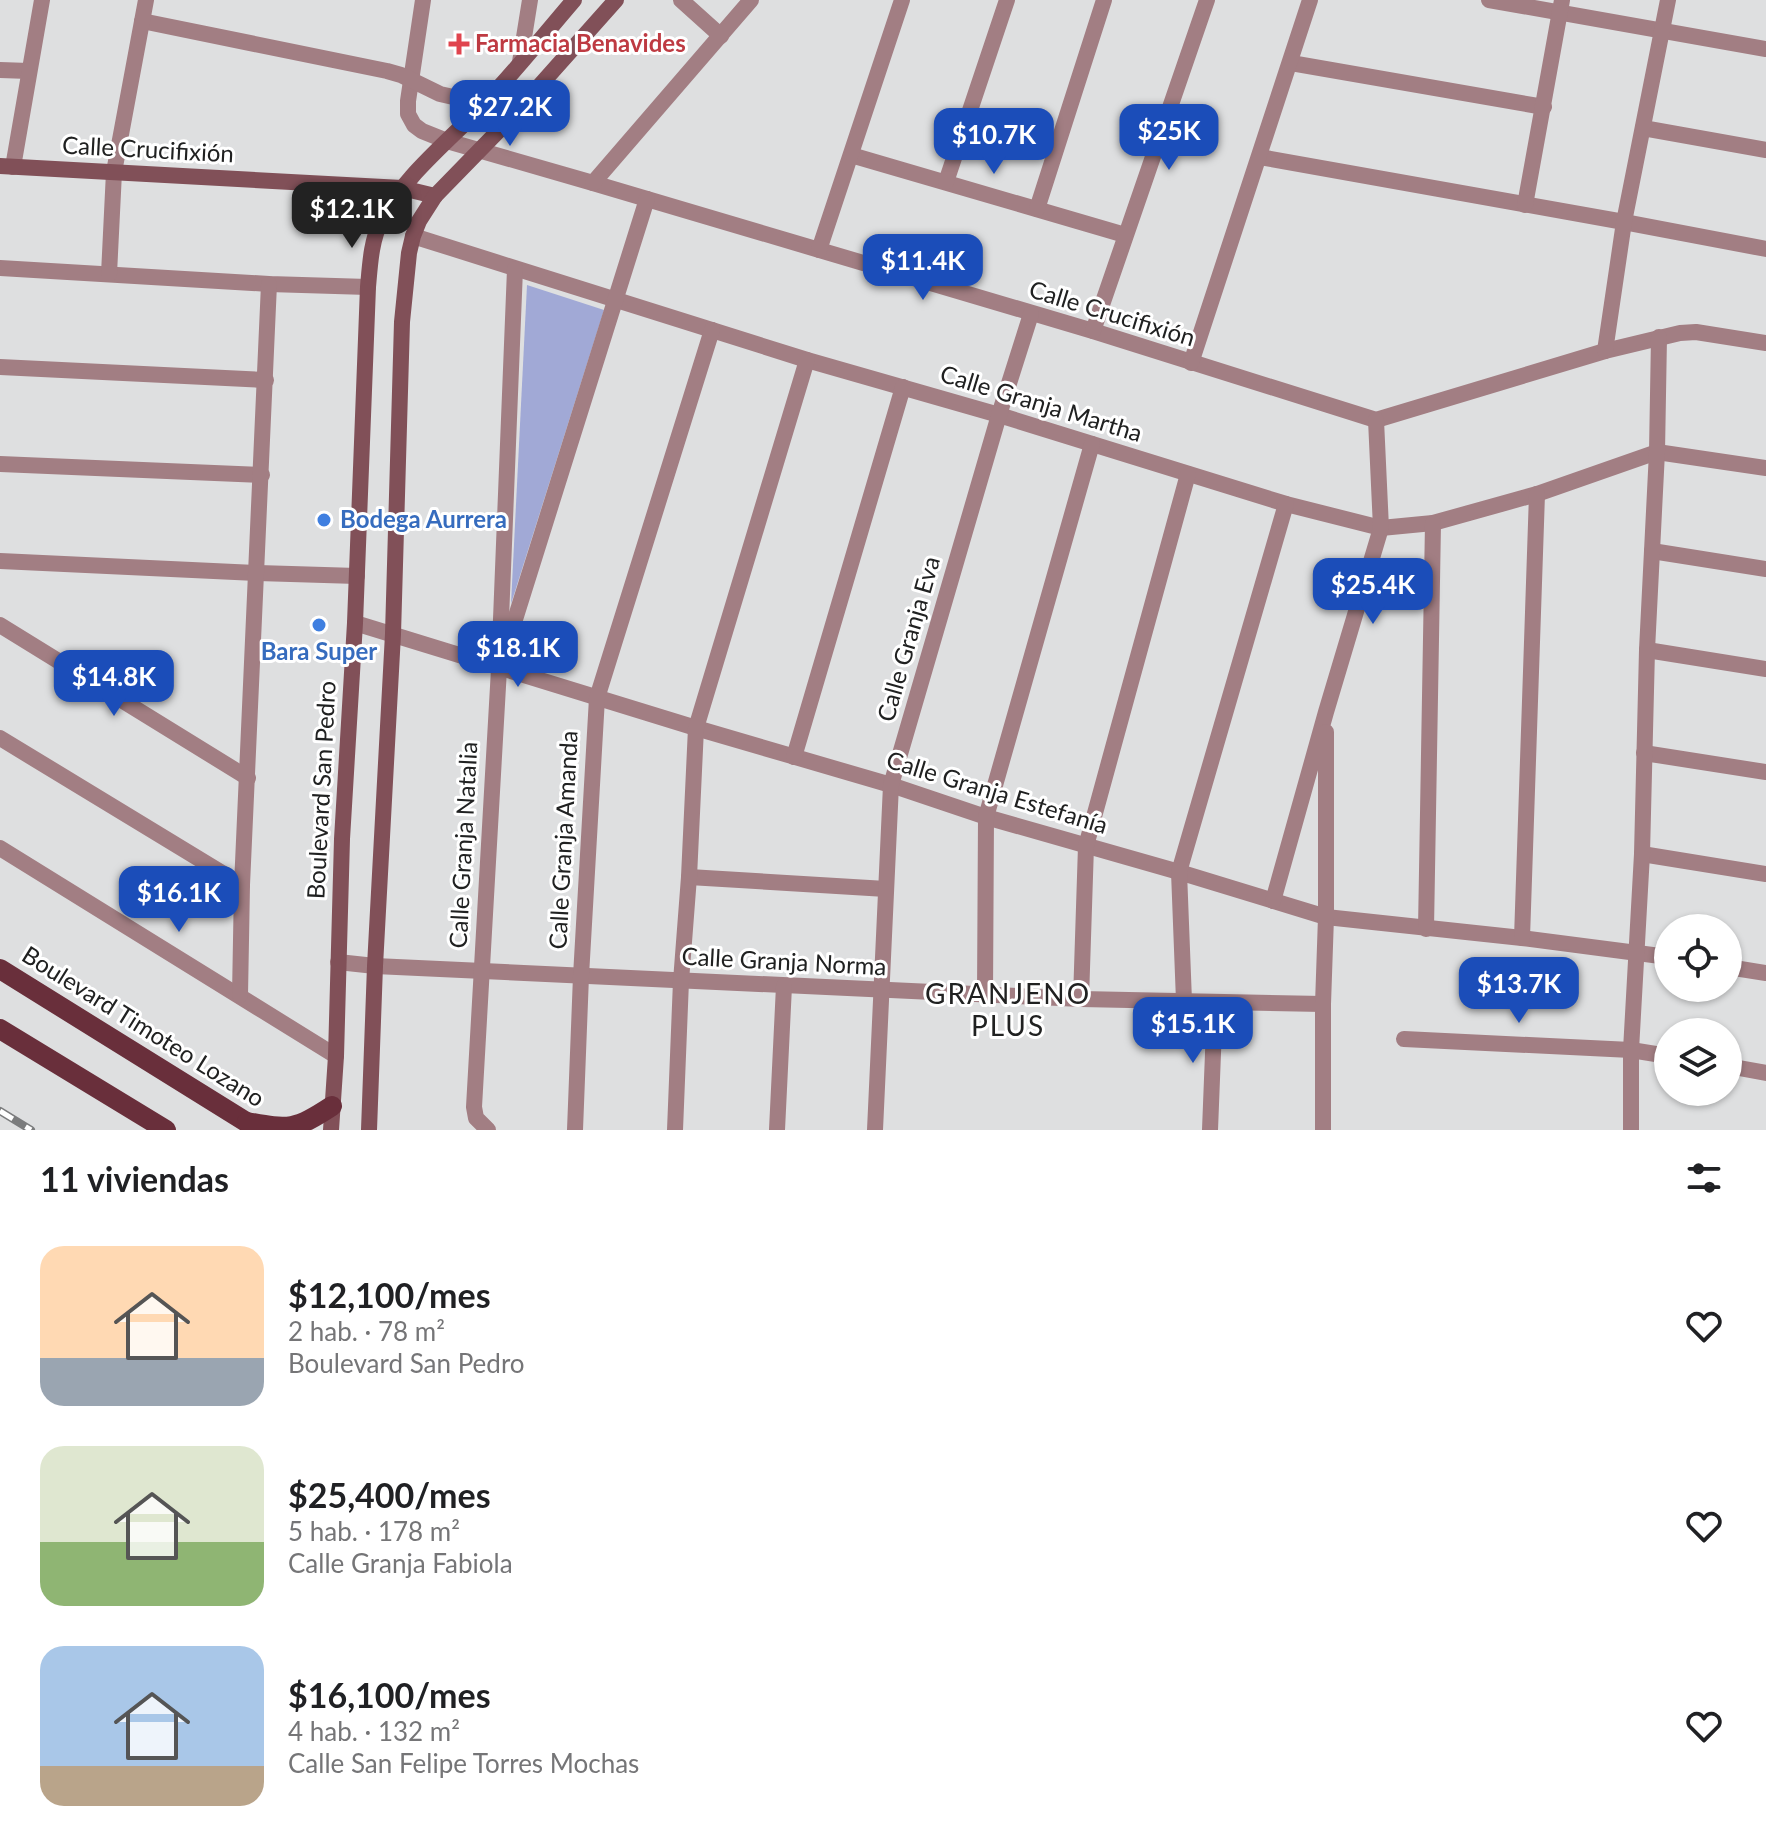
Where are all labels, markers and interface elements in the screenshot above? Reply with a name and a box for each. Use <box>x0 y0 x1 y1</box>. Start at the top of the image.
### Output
place label: Farmacia Benavides <box>475 28 686 57</box>
marker: Farmacia Benavides <box>450 35 468 53</box>
pin: $27.2K <box>445 80 575 148</box>
text: $27.2K <box>468 90 552 122</box>
pin: $25K <box>1122 104 1216 172</box>
pin: $10.7K <box>929 108 1059 176</box>
text: $25K <box>1137 114 1201 146</box>
text: $10.7K <box>952 118 1036 150</box>
street label: Calle Crucifixión <box>62 130 235 167</box>
pin: $12.1K <box>287 182 417 250</box>
text: $12.1K <box>310 192 394 224</box>
pin: $11.4K <box>858 234 988 302</box>
text: $11.4K <box>881 244 965 276</box>
street label: Calle Crucifixión <box>1026 274 1199 352</box>
street label: Calle Granja Martha <box>937 358 1146 447</box>
place label: Bodega Aurrera <box>340 504 507 533</box>
marker: Bodega Aurrera <box>315 511 333 529</box>
street label: Calle Granja Eva <box>870 553 945 725</box>
pin: $25.4K <box>1308 558 1438 626</box>
text: $25.4K <box>1331 568 1415 600</box>
marker: Bara Super <box>310 616 328 634</box>
pin: $18.1K <box>453 621 583 689</box>
text: $18.1K <box>476 631 560 663</box>
place label: Bara Super <box>261 636 377 665</box>
pin: $14.8K <box>49 650 179 718</box>
text: $14.8K <box>72 660 156 692</box>
street label: Boulevard San Pedro <box>300 680 341 900</box>
street label: Calle Granja Amanda <box>542 730 583 950</box>
street label: Calle Granja Natalia <box>443 741 482 949</box>
street label: Calle Granja Estefanía <box>883 744 1111 839</box>
pin: $16.1K <box>114 866 244 934</box>
text: $16.1K <box>137 876 221 908</box>
map controls <box>1654 914 1742 1106</box>
button: locate <box>1654 914 1742 1002</box>
street label: Boulevard Timoteo Lozano <box>17 939 270 1112</box>
street label: Calle Granja Norma <box>681 941 887 980</box>
pin: $13.7K <box>1454 957 1584 1025</box>
text: $13.7K <box>1477 967 1561 999</box>
district label: GRANJENO PLUS <box>925 976 1091 1042</box>
pin: $15.1K <box>1128 997 1258 1065</box>
text: $15.1K <box>1151 1007 1235 1039</box>
button: layers <box>1654 1018 1742 1106</box>
icon: filters <box>1682 1156 1726 1200</box>
text: 11 viviendas <box>40 1158 229 1199</box>
text: $12,100/mes <box>288 1274 491 1315</box>
icon: home <box>104 1278 200 1374</box>
icon: heart <box>1682 1304 1726 1348</box>
text: 2 hab. · 78 m² <box>288 1315 445 1347</box>
text: Boulevard San Pedro <box>288 1347 525 1379</box>
text: $25,400/mes <box>288 1474 491 1515</box>
icon: home <box>104 1478 200 1574</box>
icon: heart <box>1682 1504 1726 1548</box>
text: 5 hab. · 178 m² <box>288 1515 460 1547</box>
text: Calle Granja Fabiola <box>288 1547 513 1579</box>
text: $16,100/mes <box>288 1674 491 1715</box>
icon: home <box>104 1678 200 1774</box>
icon: heart <box>1682 1704 1726 1748</box>
text: 4 hab. · 132 m² <box>288 1715 460 1747</box>
text: Calle San Felipe Torres Mochas <box>288 1747 639 1779</box>

